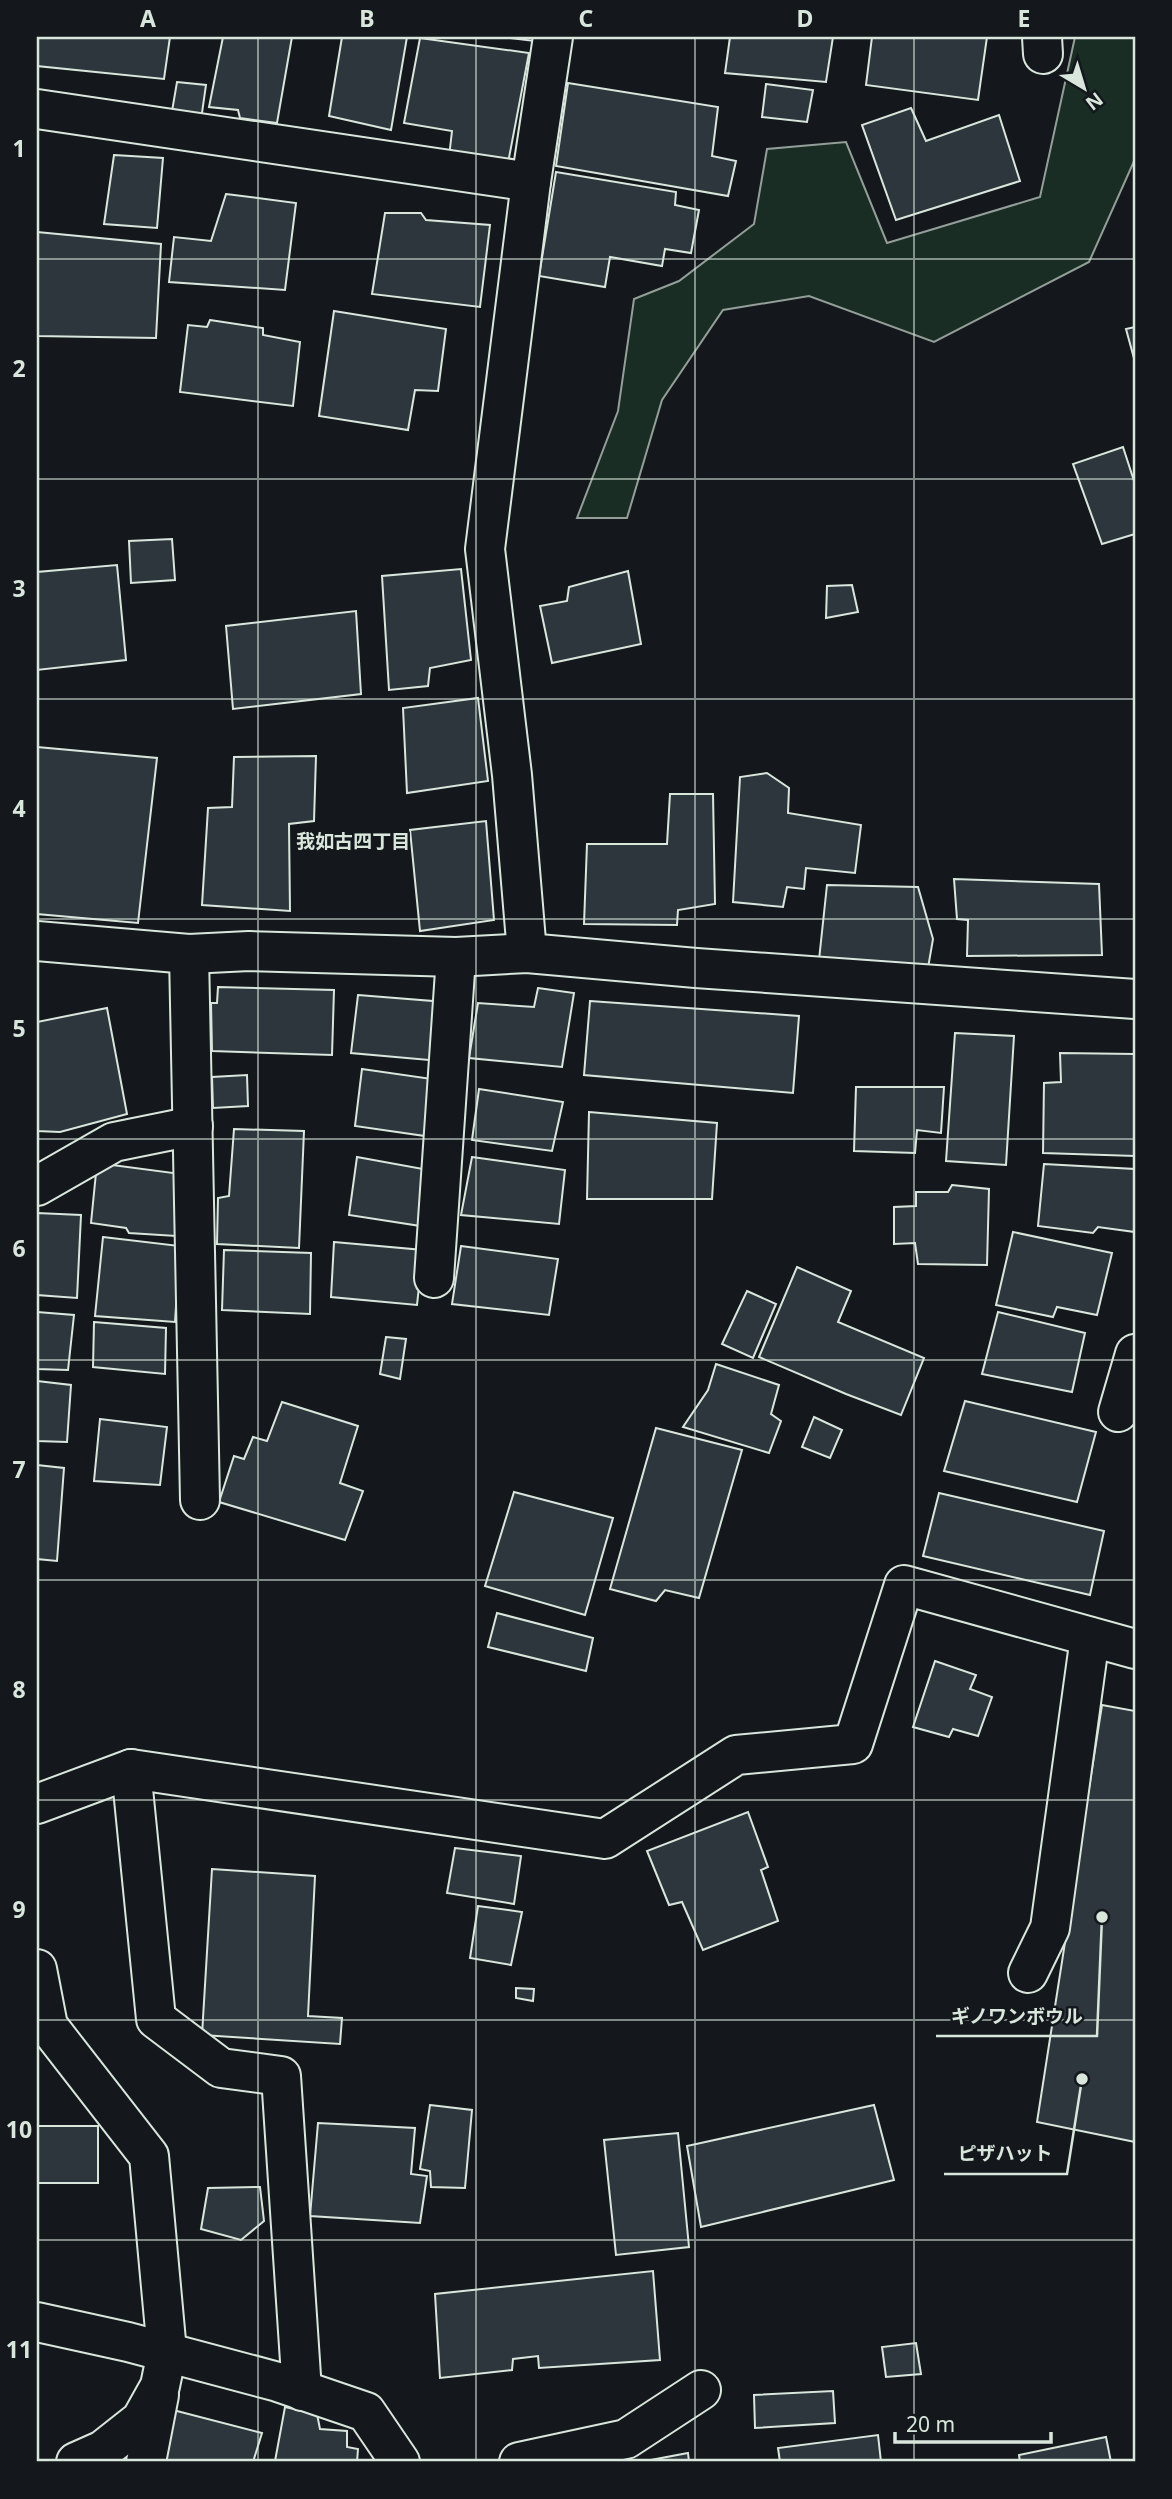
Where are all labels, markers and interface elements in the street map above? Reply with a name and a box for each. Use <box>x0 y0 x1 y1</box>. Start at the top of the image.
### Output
text: A <box>140 2 156 34</box>
text: B <box>359 2 375 34</box>
text: C <box>579 2 594 34</box>
text: D <box>797 2 813 34</box>
text: E <box>1018 2 1030 34</box>
north arrow <box>1050 52 1120 122</box>
text: N <box>1080 86 1109 116</box>
text: 1 <box>12 132 26 164</box>
text: 2 <box>12 352 26 384</box>
text: 3 <box>12 572 26 604</box>
text: 4 <box>12 792 26 824</box>
district label: 我如古四丁目 <box>296 828 410 854</box>
text: 5 <box>12 1012 26 1044</box>
text: 6 <box>12 1232 26 1264</box>
text: 7 <box>12 1453 26 1485</box>
text: 8 <box>12 1673 26 1705</box>
text: 9 <box>12 1893 26 1925</box>
callout: ギノワンボウル <box>936 1996 1097 2036</box>
text: ギノワンボウル <box>951 2003 1083 2029</box>
text: 10 <box>6 2113 32 2145</box>
callout: ピザハット <box>944 2134 1067 2174</box>
text: ピザハット <box>957 2140 1053 2166</box>
text: 11 <box>6 2333 32 2365</box>
scale bar <box>895 2401 1051 2445</box>
text: 20 m <box>906 2410 955 2438</box>

